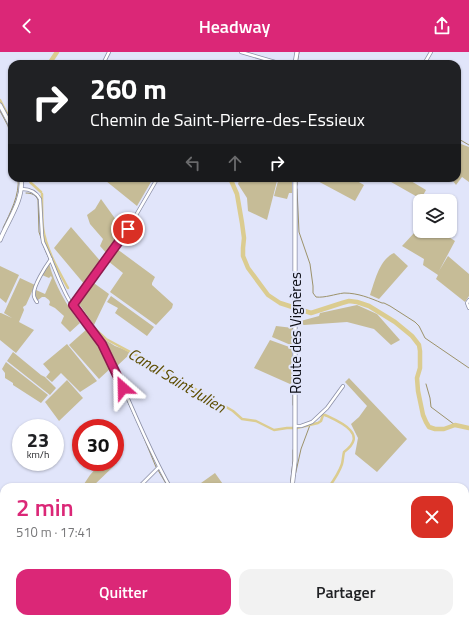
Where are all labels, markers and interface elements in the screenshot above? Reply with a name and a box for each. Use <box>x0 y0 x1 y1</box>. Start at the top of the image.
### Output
text: Headway <box>199 13 270 40</box>
icon: back <box>16 15 38 37</box>
icon: share <box>431 15 453 37</box>
text: 260 m <box>90 67 167 110</box>
icon: right <box>24 76 76 128</box>
text: Chemin de Saint-Pierre-des-Essieux <box>90 106 365 133</box>
icon: left <box>182 152 204 174</box>
icon: ahead <box>224 152 246 174</box>
icon: right <box>266 152 288 174</box>
map controls <box>413 194 457 238</box>
button: layers <box>413 194 457 238</box>
pin <box>111 212 145 246</box>
icon: arrive <box>117 218 139 240</box>
street label: Route des Vignères <box>284 272 307 394</box>
water label: Canal Saint-Julien <box>124 341 231 419</box>
position arrow <box>102 367 144 409</box>
speed limit sign: 30 <box>72 419 124 471</box>
text: 23 <box>27 424 49 455</box>
text: km/h <box>27 447 49 462</box>
text: 2 min <box>16 489 74 525</box>
button: close <box>411 496 453 538</box>
text: 510 m · 17:41 <box>16 522 92 542</box>
button: Quitter <box>16 569 231 615</box>
button: Partager <box>239 569 453 615</box>

